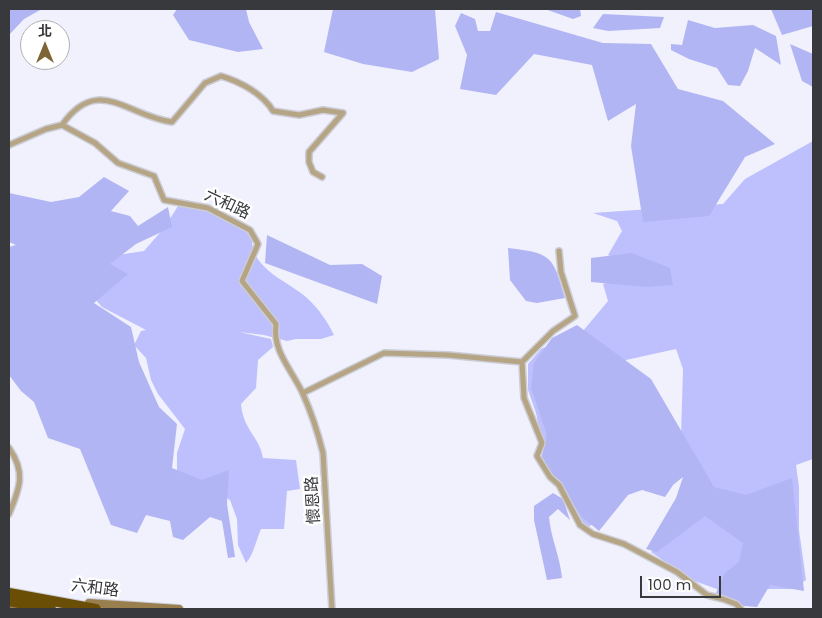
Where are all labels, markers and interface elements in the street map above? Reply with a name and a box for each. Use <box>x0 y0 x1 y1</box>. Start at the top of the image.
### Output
north arrow <box>20 20 70 70</box>
text: 北 <box>38 21 52 41</box>
street label: 六和路 <box>201 186 253 224</box>
street label: 懷恩路 <box>303 476 325 524</box>
scale bar <box>642 566 723 598</box>
text: 100 m <box>648 574 691 595</box>
street label: 六和路 <box>70 577 120 601</box>

